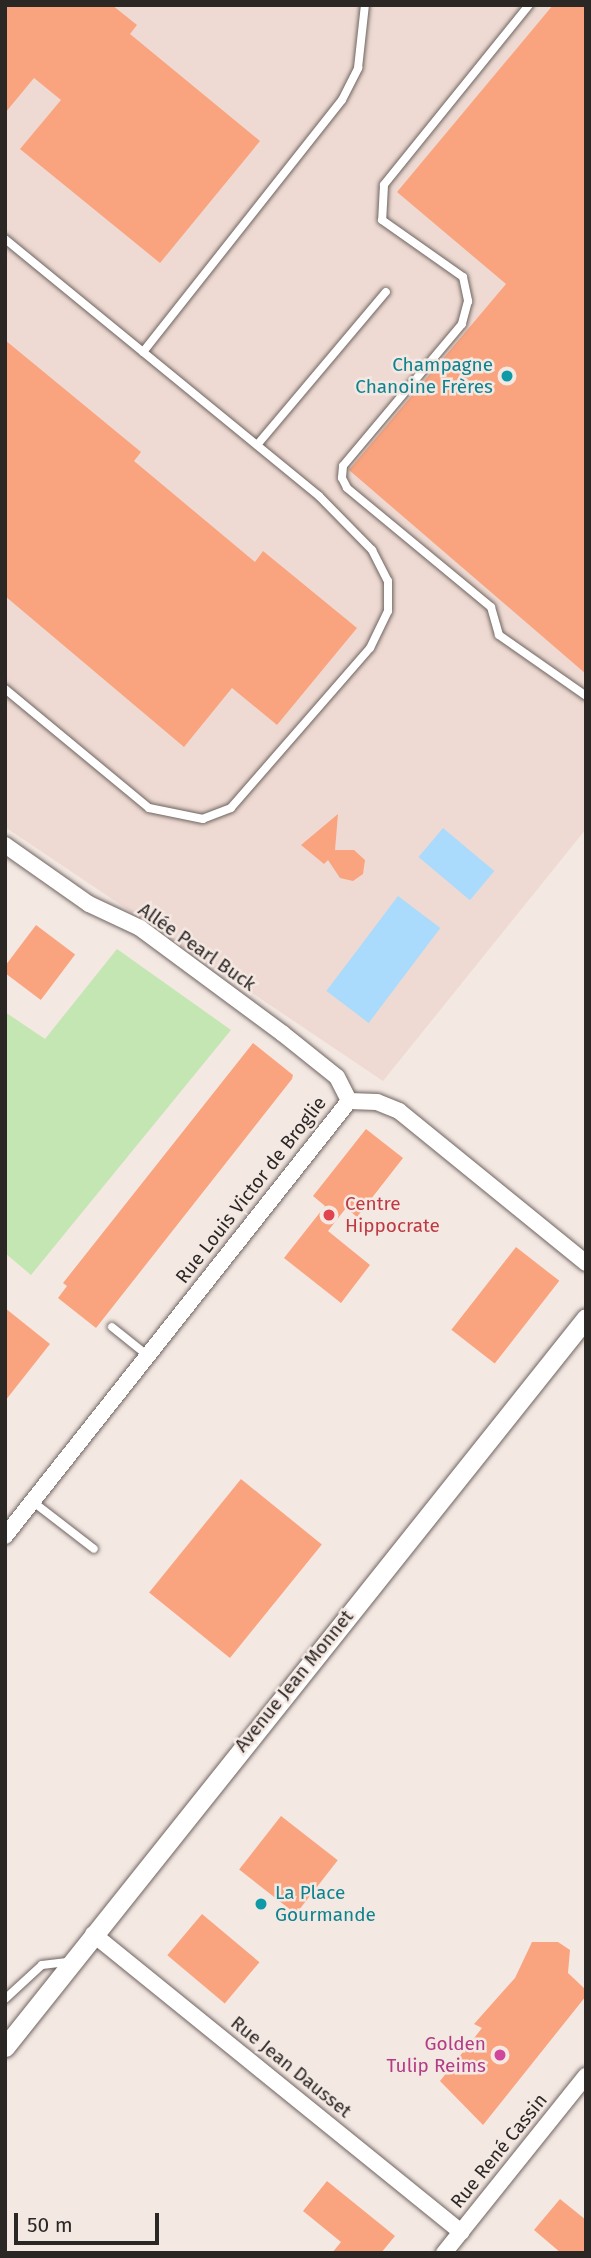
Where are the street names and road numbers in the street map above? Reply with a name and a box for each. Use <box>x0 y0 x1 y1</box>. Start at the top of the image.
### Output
street label: Allée Pearl Buck <box>134 898 260 996</box>
street label: Rue Louis Victor de Broglie <box>171 1092 331 1288</box>
street label: Avenue Jean Monnet <box>230 1605 358 1757</box>
street label: Rue Jean Dausset <box>226 2011 356 2123</box>
street label: Rue René Cassin <box>446 2089 552 2213</box>

